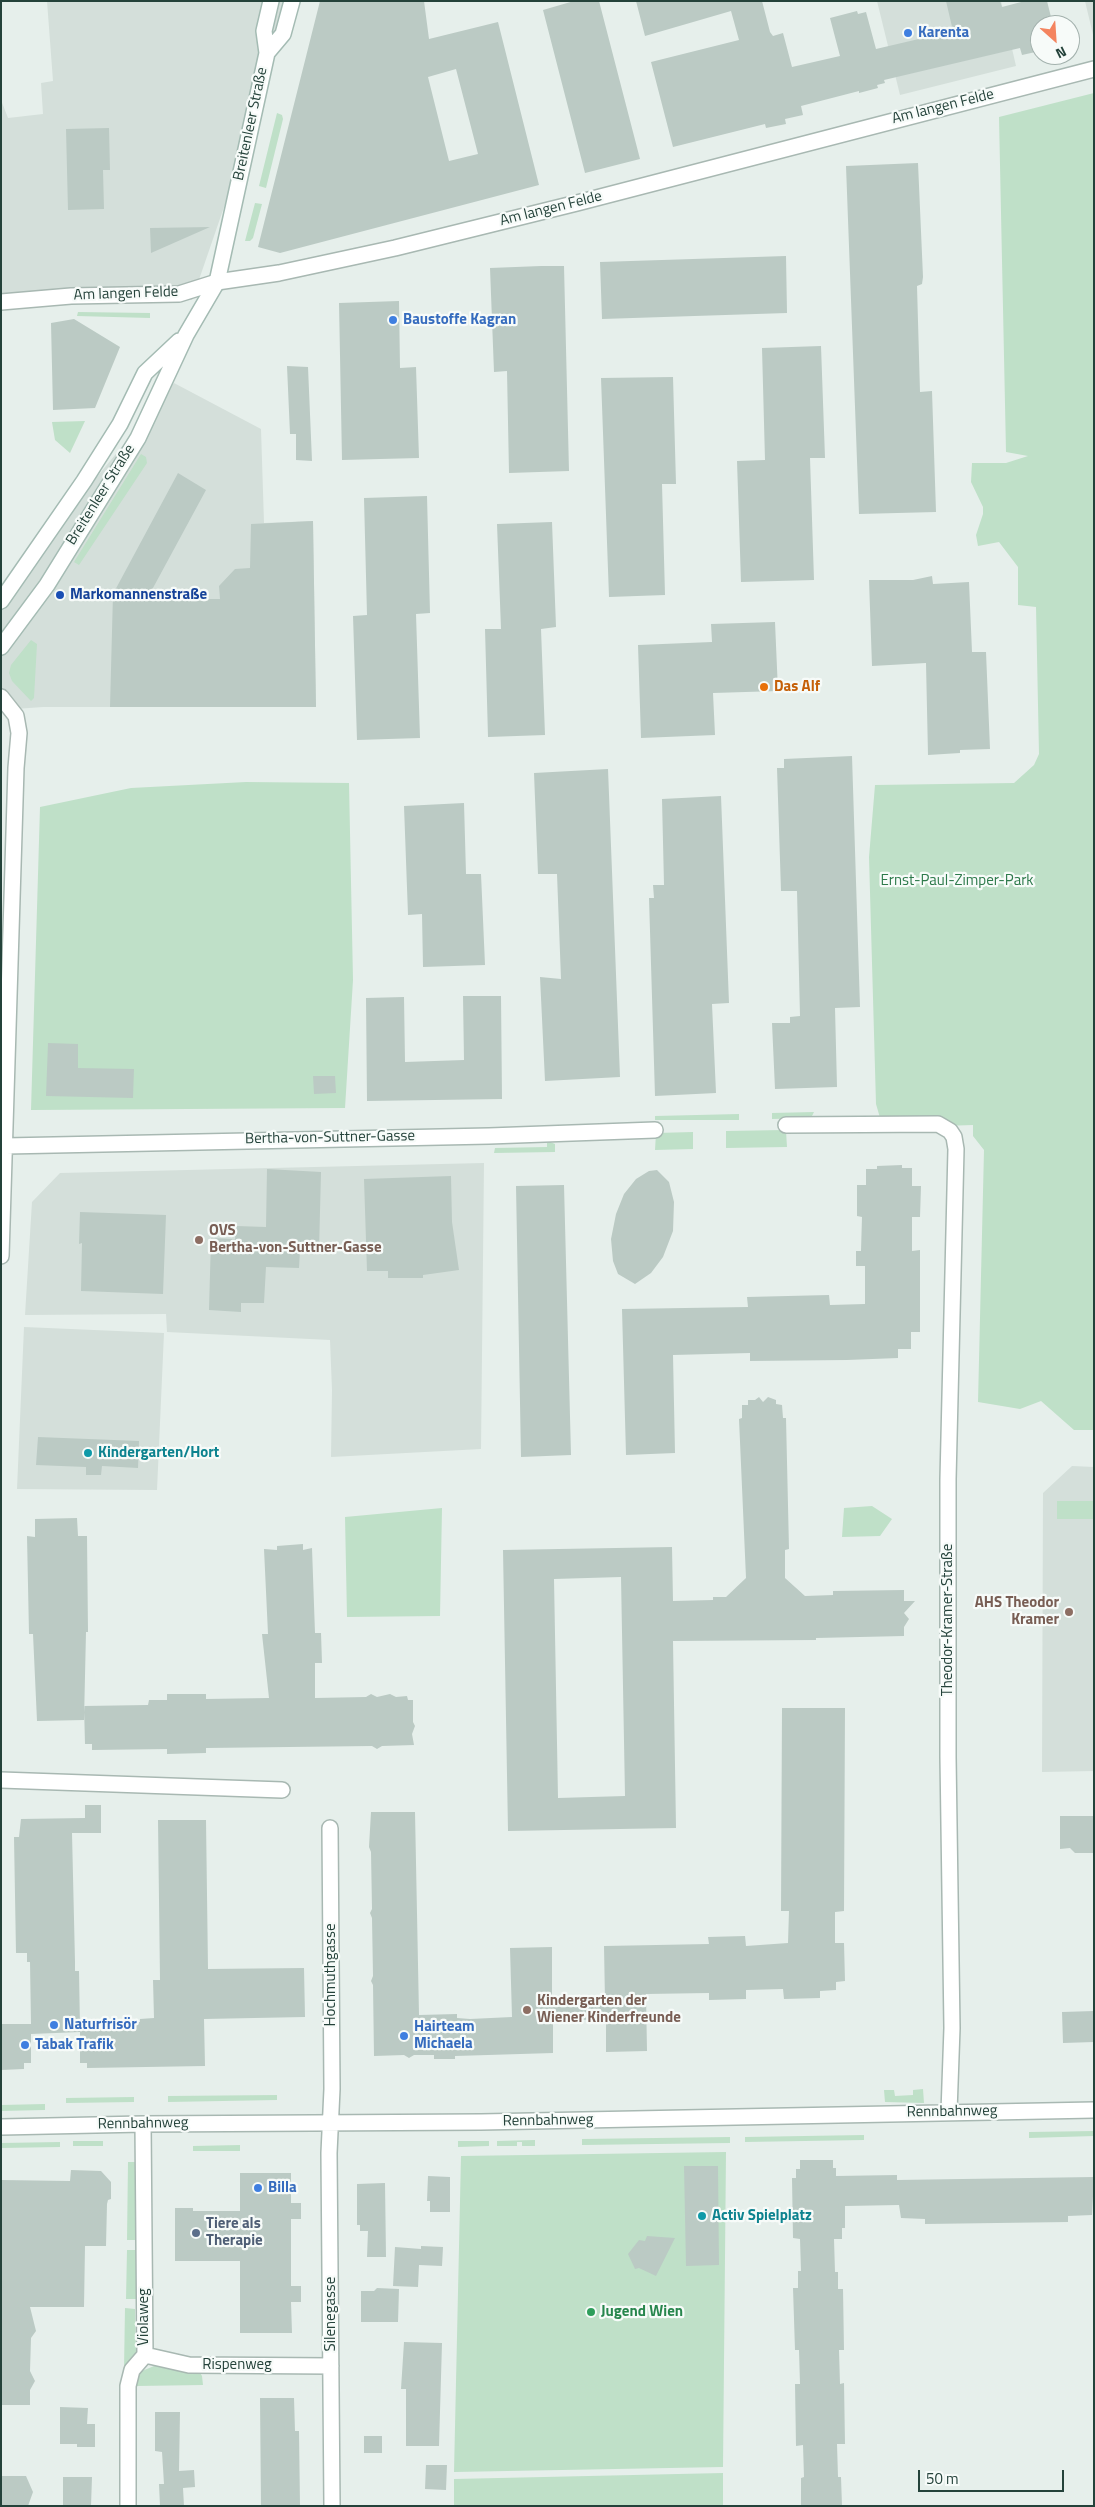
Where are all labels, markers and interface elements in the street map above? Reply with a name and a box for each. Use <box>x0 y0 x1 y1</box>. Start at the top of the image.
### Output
north arrow <box>1030 15 1080 65</box>
place label: Karenta <box>918 24 969 42</box>
marker: Karenta <box>902 27 914 39</box>
text: N <box>1052 41 1070 65</box>
street label: Breitenleer Straße <box>230 66 272 182</box>
street label: Am langen Felde <box>890 86 996 128</box>
street label: Am langen Felde <box>498 188 604 230</box>
street label: Am langen Felde <box>73 283 179 305</box>
place label: Baustoffe Kagran <box>403 311 516 329</box>
marker: Baustoffe Kagran <box>387 314 399 326</box>
street label: Breitenleer Straße <box>63 441 139 549</box>
place label: Markomannenstraße <box>70 586 207 604</box>
marker: Markomannenstraße <box>54 589 66 601</box>
place label: Das Alf <box>774 678 820 696</box>
marker: Das Alf <box>758 681 770 693</box>
park label: Ernst-Paul-Zimper-Park <box>880 872 1034 890</box>
street label: Bertha-von-Suttner-Gasse <box>245 1128 415 1148</box>
place label: OVS Bertha-von-Suttner-Gasse <box>209 1222 382 1257</box>
marker: OVS Bertha-von-Suttner-Gasse <box>193 1234 205 1246</box>
place label: Kindergarten/Hort <box>98 1444 219 1462</box>
marker: Kindergarten/Hort <box>82 1447 94 1459</box>
street label: Theodor-Kramer-Straße <box>939 1544 957 1696</box>
place label: AHS Theodor Kramer <box>975 1594 1059 1629</box>
marker: AHS Theodor Kramer <box>1063 1606 1075 1618</box>
street label: Hochmuthgasse <box>322 1923 340 2027</box>
place label: Kindergarten der Wiener Kinderfreunde <box>537 1992 681 2027</box>
marker: Kindergarten der Wiener Kinderfreunde <box>521 2004 533 2016</box>
place label: Naturfrisör <box>64 2016 137 2034</box>
place label: Hairteam Michaela <box>414 2018 475 2053</box>
marker: Naturfrisör <box>48 2019 60 2031</box>
marker: Hairteam Michaela <box>398 2030 410 2042</box>
place label: Tabak Trafik <box>35 2036 114 2054</box>
marker: Tabak Trafik <box>19 2039 31 2051</box>
street label: Rennbahnweg <box>906 2102 998 2122</box>
street label: Rennbahnweg <box>502 2111 594 2131</box>
street label: Rennbahnweg <box>97 2114 189 2134</box>
place label: Billa <box>268 2179 297 2197</box>
marker: Billa <box>252 2182 264 2194</box>
place label: Activ Spielplatz <box>712 2207 812 2225</box>
marker: Activ Spielplatz <box>696 2210 708 2222</box>
place label: Tiere als Therapie <box>206 2215 263 2250</box>
marker: Tiere als Therapie <box>190 2227 202 2239</box>
street label: Silenegasse <box>322 2277 340 2351</box>
street label: Violaweg <box>135 2288 153 2346</box>
place label: Jugend Wien <box>601 2303 683 2321</box>
marker: Jugend Wien <box>585 2306 597 2318</box>
street label: Rispenweg <box>202 2356 272 2374</box>
scale bar <box>920 2460 1066 2492</box>
text: 50 m <box>926 2467 959 2490</box>

